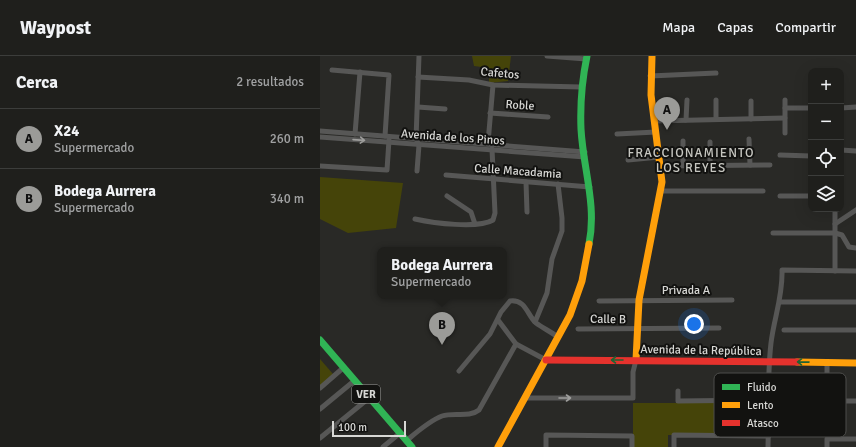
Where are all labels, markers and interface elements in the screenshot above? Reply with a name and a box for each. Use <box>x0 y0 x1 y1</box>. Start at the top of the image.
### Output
text: Waypost <box>20 16 91 40</box>
text: Mapa <box>662 19 695 36</box>
text: Capas <box>717 19 753 36</box>
text: Compartir <box>775 19 836 36</box>
street label: Cafetos <box>480 64 520 83</box>
map controls <box>808 68 844 212</box>
button: + <box>808 68 844 104</box>
text: Cerca <box>16 72 58 93</box>
text: 2 resultados <box>236 74 304 90</box>
street label: Roble <box>505 97 535 114</box>
pin: A <box>654 97 680 130</box>
button: − <box>808 104 844 140</box>
text: X24 <box>54 122 79 140</box>
street label: Avenida de los Pinos <box>401 126 505 149</box>
text: A <box>25 131 33 147</box>
text: 260 m <box>270 131 304 147</box>
one-way arrow <box>352 136 365 143</box>
text: Supermercado <box>54 140 134 156</box>
button: locate <box>808 140 844 176</box>
district label: FRACCIONAMIENTO LOS REYES <box>627 145 755 176</box>
street label: Calle Macadamia <box>474 161 562 182</box>
button: layers <box>808 176 844 212</box>
text: Bodega Aurrera <box>54 182 156 200</box>
text: B <box>25 191 33 207</box>
text: 340 m <box>270 191 304 207</box>
text: Supermercado <box>54 200 134 216</box>
popup <box>377 247 507 299</box>
text: Bodega Aurrera <box>391 256 493 274</box>
text: Supermercado <box>391 274 471 290</box>
street label: Privada A <box>662 283 711 298</box>
pin: B <box>429 312 455 345</box>
street label: Calle B <box>590 312 626 327</box>
your location <box>684 314 704 334</box>
street label: Avenida de la República <box>640 342 762 359</box>
one-way arrow <box>611 356 624 364</box>
one-way arrow <box>797 359 810 366</box>
legend <box>714 373 846 437</box>
text: Fluido <box>747 381 777 394</box>
road number: VER <box>352 385 380 403</box>
one-way arrow <box>558 394 571 402</box>
text: Lento <box>747 399 774 412</box>
text: Atasco <box>747 417 779 430</box>
scale bar <box>332 419 406 438</box>
text: 100 m <box>338 421 367 434</box>

